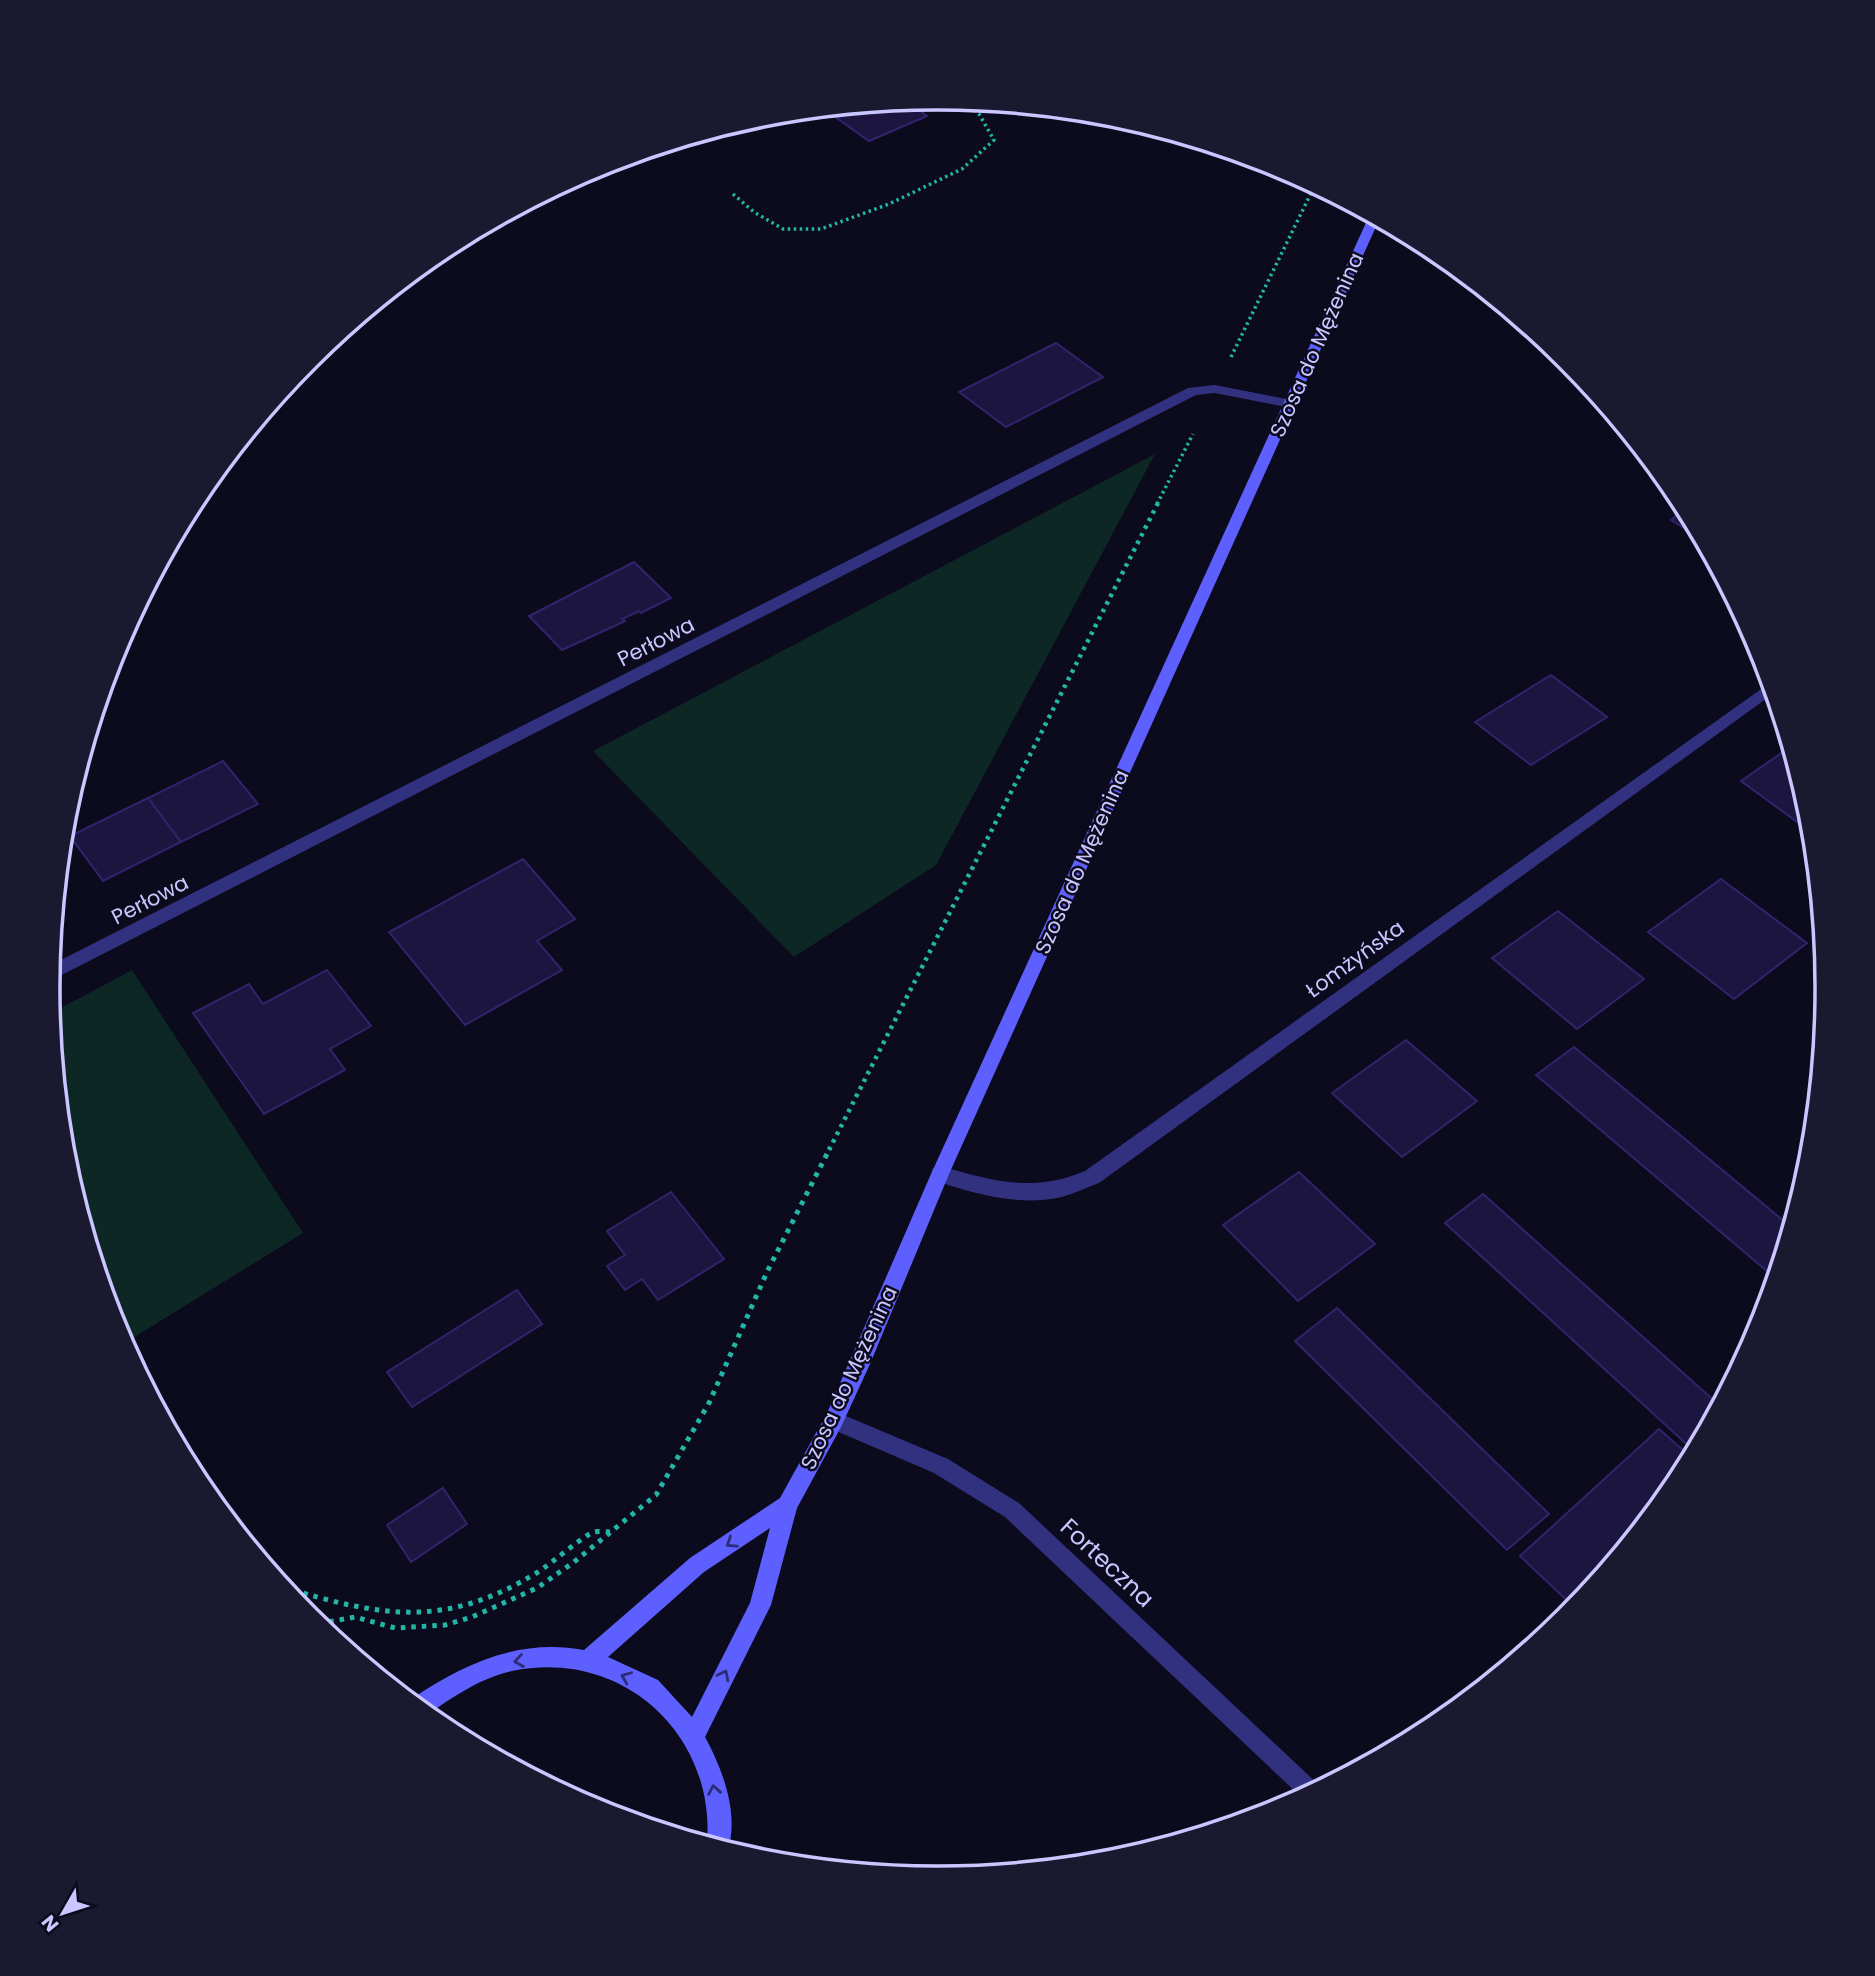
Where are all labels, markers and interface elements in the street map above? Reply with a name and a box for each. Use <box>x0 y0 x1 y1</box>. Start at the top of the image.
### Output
street label: Szosa do Mężenina <box>1263 248 1370 442</box>
street label: Perłowa <box>612 610 699 673</box>
street label: Szosa do Mężenina <box>1028 765 1135 959</box>
street label: Perłowa <box>106 868 193 931</box>
street label: Łomżyńska <box>1300 913 1410 1004</box>
street label: Szosa do Mężenina <box>793 1281 904 1474</box>
street label: Forteczna <box>1053 1511 1161 1615</box>
one-way arrow <box>726 1534 739 1547</box>
one-way arrow <box>513 1653 525 1668</box>
one-way arrow <box>716 1670 730 1682</box>
one-way arrow <box>621 1671 633 1685</box>
one-way arrow <box>707 1784 722 1796</box>
north arrow <box>28 1878 98 1948</box>
text: N <box>35 1909 65 1937</box>

